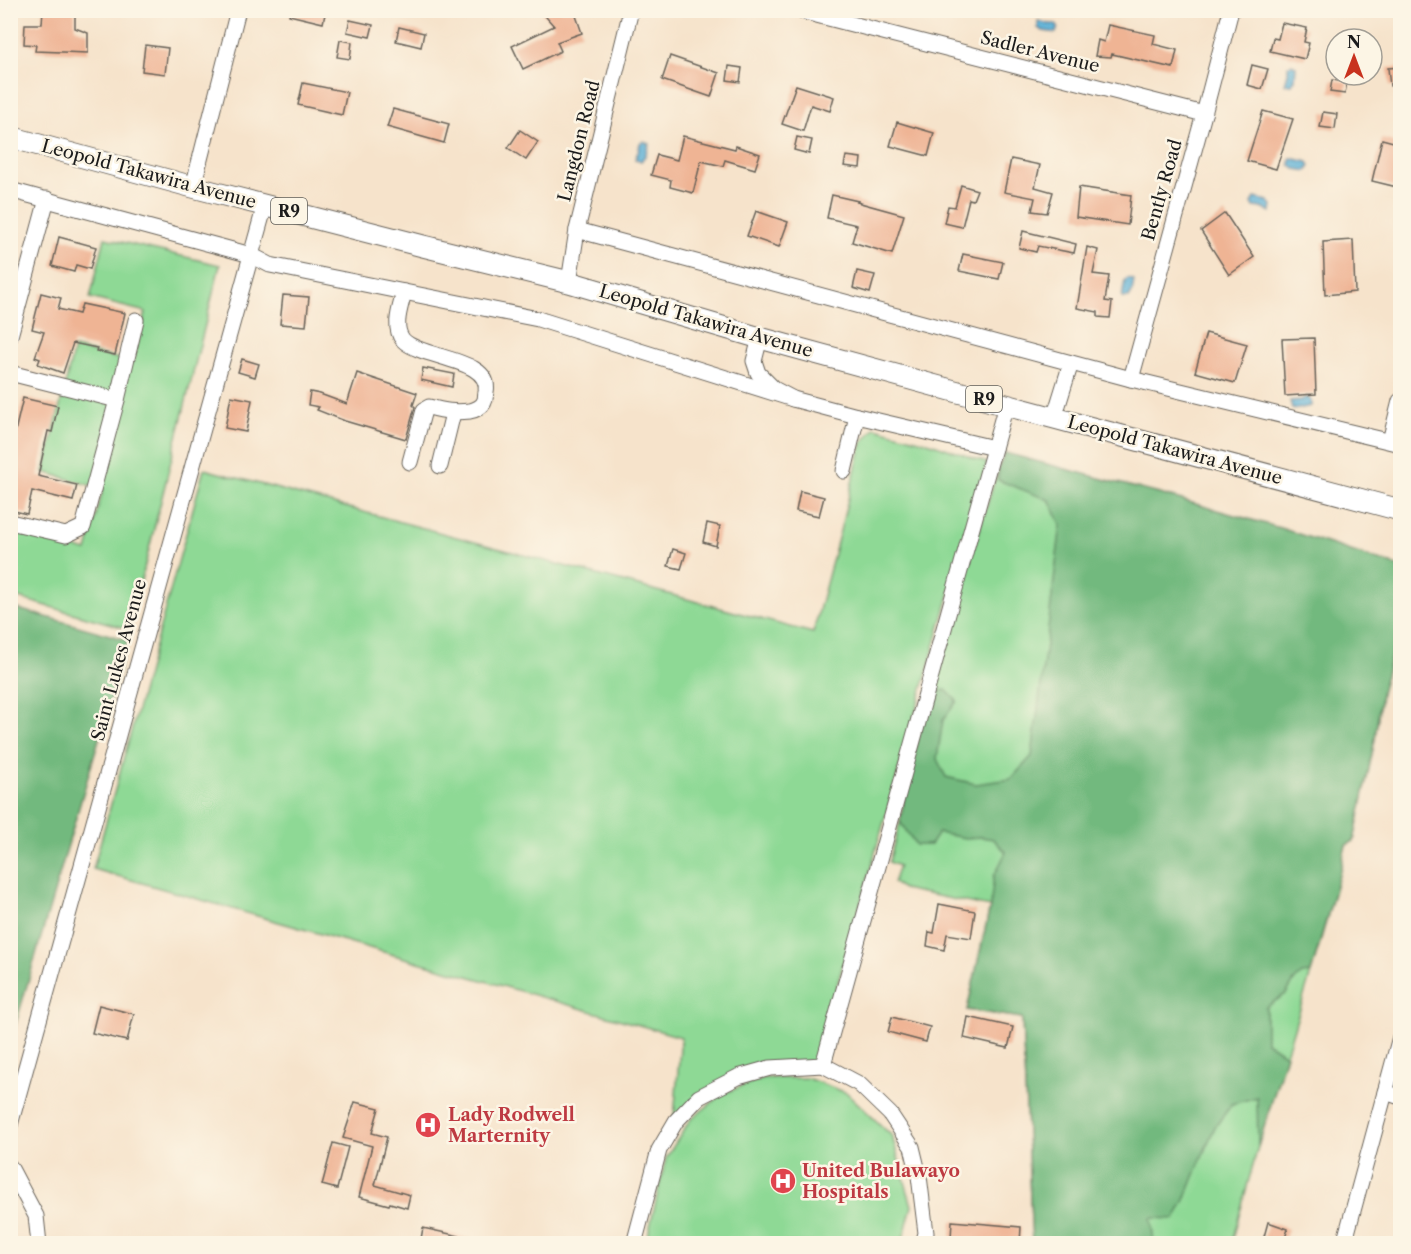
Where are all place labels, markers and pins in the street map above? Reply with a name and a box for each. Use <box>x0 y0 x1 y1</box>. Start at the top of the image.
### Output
place label: Lady Rodwell Marternity <box>448 1104 575 1147</box>
hospital icon: Lady Rodwell Marternity <box>413 1110 443 1140</box>
place label: United Bulawayo Hospitals <box>802 1160 960 1203</box>
hospital icon: United Bulawayo Hospitals <box>768 1166 798 1196</box>

